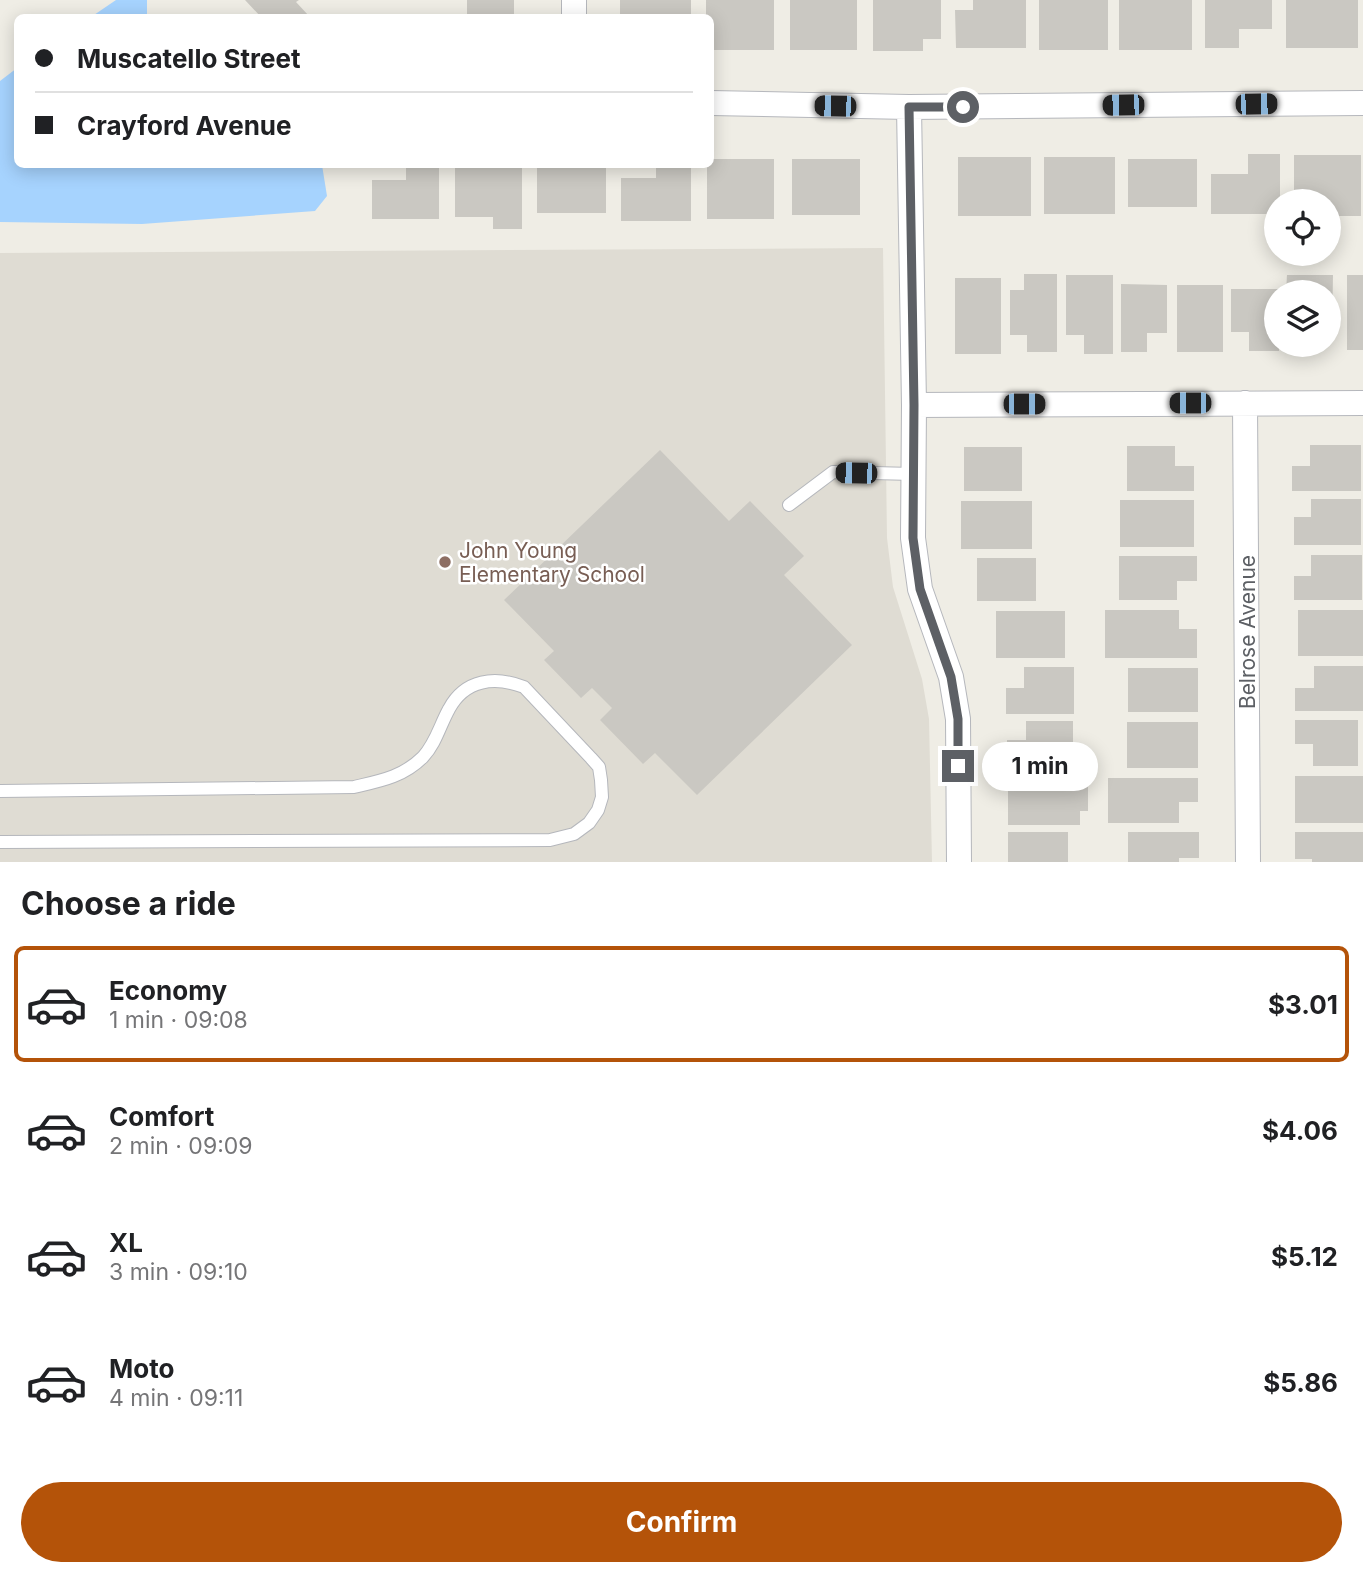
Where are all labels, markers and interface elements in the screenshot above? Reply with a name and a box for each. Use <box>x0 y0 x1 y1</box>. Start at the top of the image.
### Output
text: Muscatello Street <box>77 43 301 74</box>
route start <box>947 91 979 123</box>
car <box>1235 93 1278 115</box>
car <box>1102 94 1145 116</box>
car <box>814 95 857 117</box>
text: Crayford Avenue <box>77 110 292 141</box>
map controls <box>1264 189 1341 357</box>
button: locate <box>1264 189 1341 266</box>
button: layers <box>1264 280 1341 357</box>
car <box>1170 393 1212 414</box>
car <box>1004 394 1046 415</box>
car <box>835 462 878 484</box>
place label: John Young Elementary School <box>459 538 645 587</box>
marker: John Young Elementary School <box>437 554 453 570</box>
street label: Belrose Avenue <box>1235 555 1260 709</box>
callout: 1 min <box>982 742 1098 790</box>
route end <box>942 750 974 782</box>
text: 1 min <box>1012 752 1068 780</box>
text: Choose a ride <box>21 884 236 923</box>
icon: car <box>25 973 88 1036</box>
text: Economy <box>109 975 227 1006</box>
text: $3.01 <box>1268 989 1338 1020</box>
text: 1 min · 09:08 <box>109 1006 248 1034</box>
icon: car <box>25 1099 88 1162</box>
text: Comfort <box>109 1101 214 1132</box>
text: $4.06 <box>1262 1115 1338 1146</box>
text: 2 min · 09:09 <box>109 1132 253 1160</box>
icon: car <box>25 1225 88 1288</box>
text: XL <box>109 1227 143 1258</box>
text: $5.12 <box>1271 1241 1338 1272</box>
text: 3 min · 09:10 <box>109 1258 248 1286</box>
icon: car <box>25 1351 88 1414</box>
text: Moto <box>109 1353 174 1384</box>
text: $5.86 <box>1263 1367 1338 1398</box>
text: 4 min · 09:11 <box>109 1384 243 1412</box>
button: Confirm <box>21 1482 1342 1562</box>

